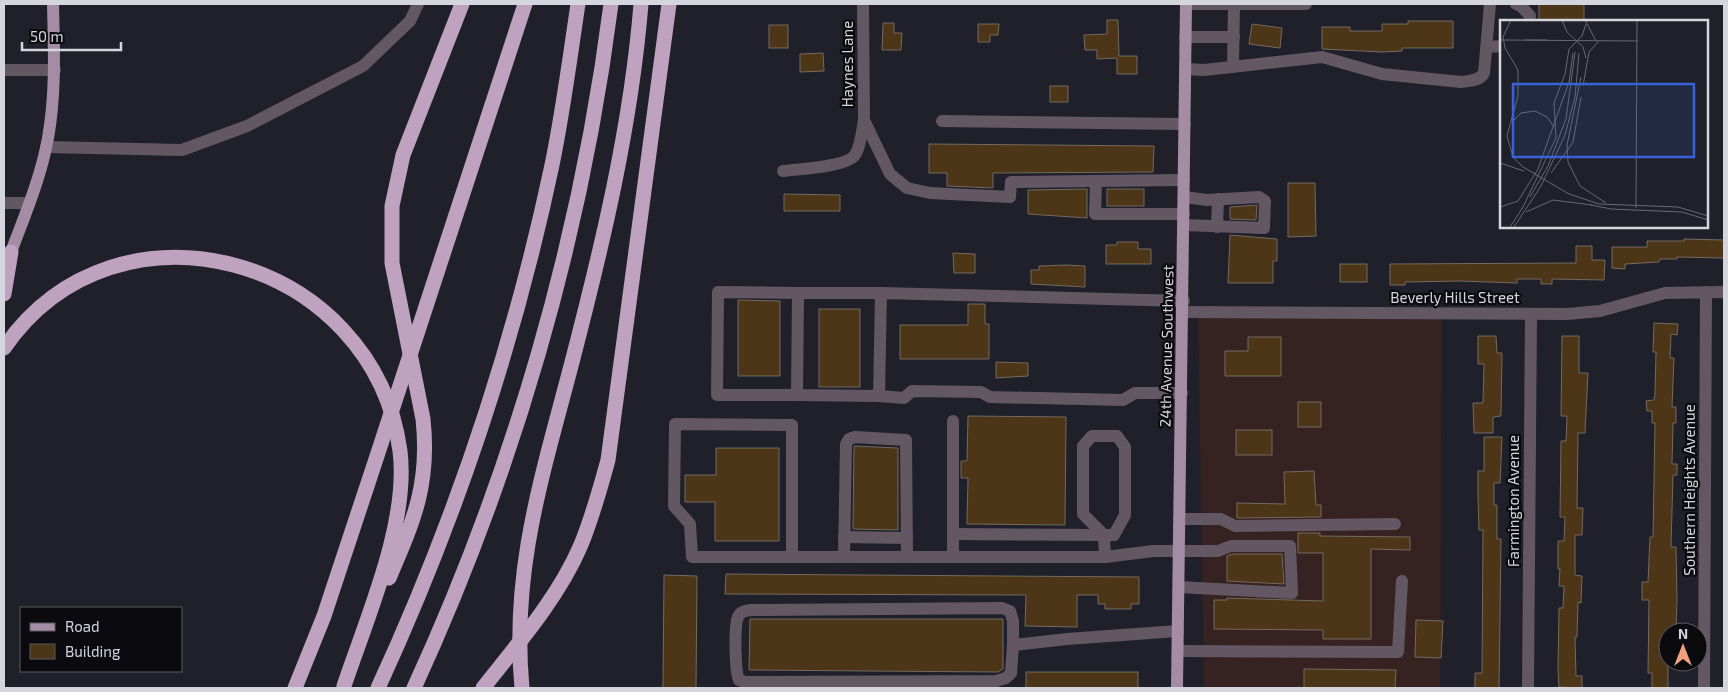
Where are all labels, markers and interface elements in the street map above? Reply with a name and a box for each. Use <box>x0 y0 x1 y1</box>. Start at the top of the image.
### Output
scale bar <box>22 20 121 52</box>
inset map <box>1500 20 1708 228</box>
street label: Haynes Lane <box>838 21 856 107</box>
text: 50 m <box>30 27 64 45</box>
street label: 24th Avenue Southwest <box>1156 264 1176 427</box>
street label: Beverly Hills Street <box>1390 288 1520 306</box>
street label: Southern Heights Avenue <box>1680 404 1698 576</box>
street label: Farmington Avenue <box>1504 435 1522 567</box>
legend <box>20 607 182 672</box>
text: Road <box>65 617 100 635</box>
north arrow <box>1658 622 1708 672</box>
text: N <box>1678 625 1688 642</box>
text: Building <box>65 642 121 660</box>

